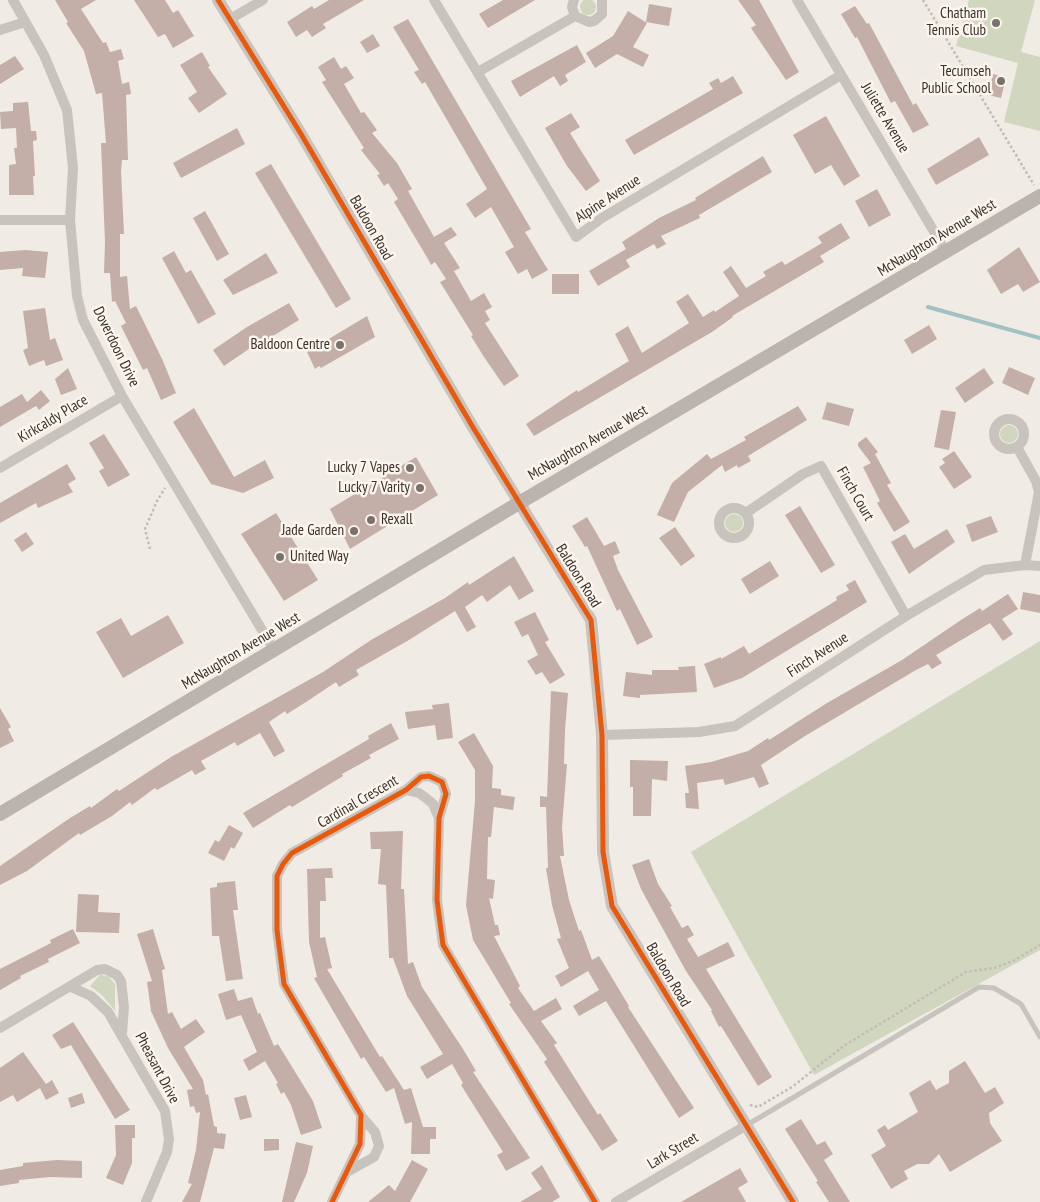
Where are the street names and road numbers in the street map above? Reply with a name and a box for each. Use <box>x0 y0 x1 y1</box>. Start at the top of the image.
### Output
street label: Juliette Avenue <box>857 80 913 156</box>
street label: Alpine Avenue <box>572 171 644 227</box>
street label: Baldoon Road <box>345 193 397 263</box>
street label: McNaughton Avenue West <box>875 196 999 280</box>
street label: Doverdoon Drive <box>89 304 143 390</box>
street label: Kirkcaldy Place <box>15 391 91 447</box>
street label: McNaughton Avenue West <box>525 401 651 485</box>
street label: Finch Court <box>832 464 878 524</box>
street label: Baldoon Road <box>551 541 605 611</box>
street label: McNaughton Avenue West <box>179 609 303 693</box>
street label: Finch Avenue <box>784 629 852 681</box>
street label: Cardinal Crescent <box>315 772 401 832</box>
street label: Baldoon Road <box>642 940 694 1010</box>
street label: Pheasant Drive <box>131 1029 183 1107</box>
street label: Lark Street <box>644 1129 702 1173</box>

